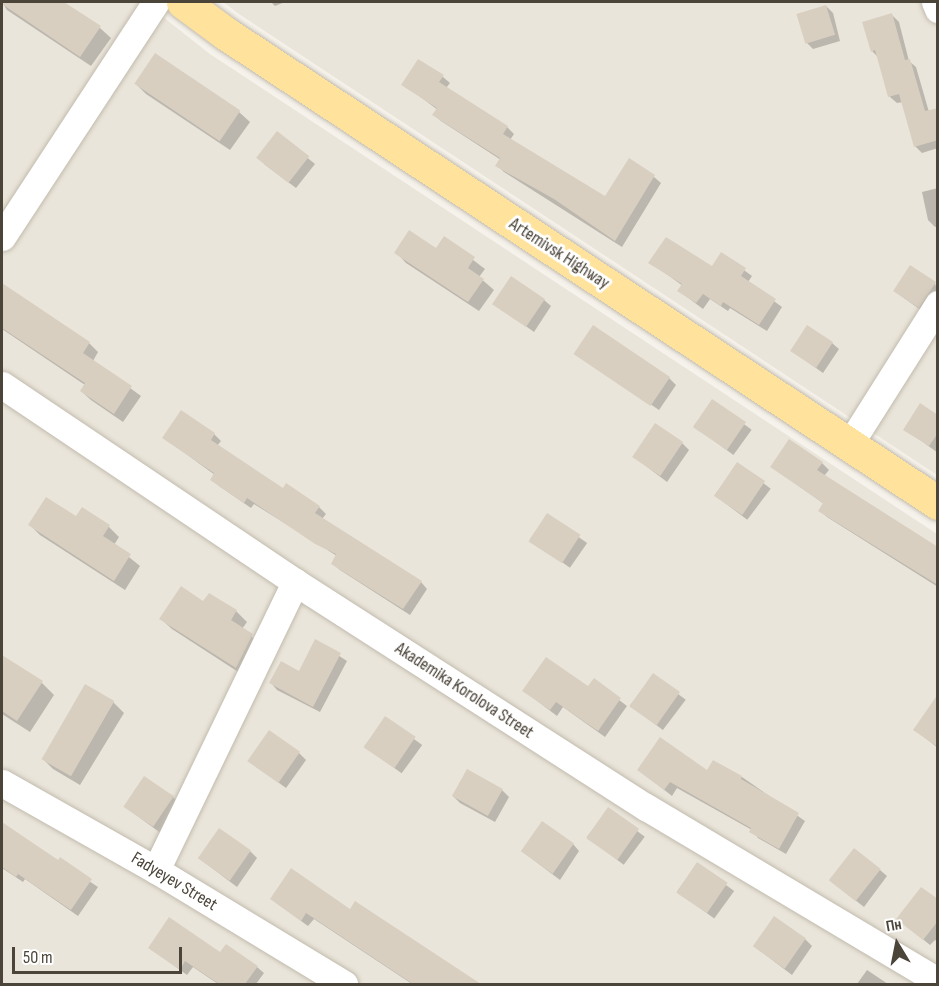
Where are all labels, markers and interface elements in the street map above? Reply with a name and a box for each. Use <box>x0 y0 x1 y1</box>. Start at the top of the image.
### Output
street label: Artemivsk Highway <box>505 214 613 294</box>
street label: Akademika Korolova Street <box>391 638 537 744</box>
street label: Fadyeyev Street <box>127 848 221 916</box>
north arrow <box>867 914 927 974</box>
text: Пн <box>885 915 903 936</box>
scale bar <box>15 935 184 973</box>
text: 50 m <box>23 947 53 968</box>

